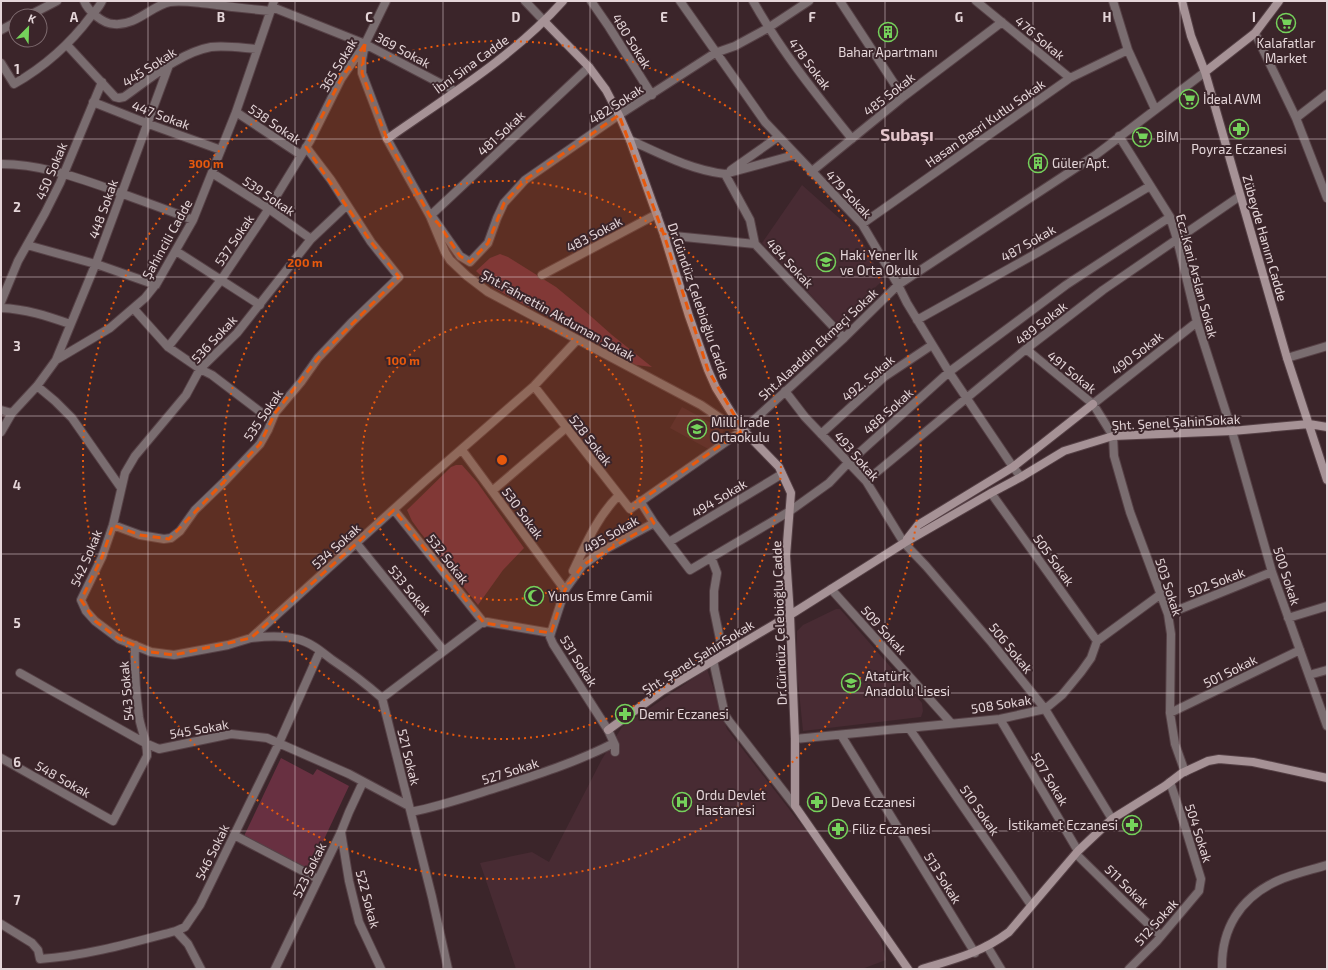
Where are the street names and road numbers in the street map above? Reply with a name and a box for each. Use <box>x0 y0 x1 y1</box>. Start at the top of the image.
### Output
street label: 480 Sokak <box>609 11 655 72</box>
street label: 476 Sokak <box>1012 13 1068 64</box>
street label: 369 Sokak <box>373 29 434 71</box>
street label: İbni Sina Cadde <box>430 31 512 97</box>
street label: 365 Sokak <box>316 35 360 95</box>
street label: 478 Sokak <box>785 35 835 93</box>
street label: 445 Sokak <box>119 43 179 90</box>
street label: 485 Sokak <box>860 69 918 119</box>
street label: Hasan Basri Kutlu Sokak <box>922 75 1048 170</box>
street label: 482 Sokak <box>586 80 646 127</box>
street label: 447 Sokak <box>130 97 193 133</box>
street label: 538 Sokak <box>246 101 305 148</box>
street label: 481 Sokak <box>474 107 528 159</box>
street label: 450 Sokak <box>32 140 70 202</box>
street label: 479 Sokak <box>823 167 876 222</box>
street label: 539 Sokak <box>240 173 298 220</box>
street label: Zübeyde Hanım Cadde <box>1239 173 1291 303</box>
street label: 448 Sokak <box>85 177 121 241</box>
street label: Şahincili Cadde <box>138 196 196 282</box>
street label: 537 Sokak <box>211 211 257 269</box>
street label: 483 Sokak <box>563 212 625 255</box>
street label: Ecz.Kani Arslan Sokak <box>1173 212 1221 340</box>
street label: Dr.Gündüz Çelebioğlu Cadde <box>664 221 733 382</box>
street label: 487 Sokak <box>998 221 1059 265</box>
street label: 484 Sokak <box>763 235 817 291</box>
street label: Şht.Fahrettin Akduman Sokak <box>478 266 638 365</box>
street label: Sht.Alaaddin Ekmeçi Sokak <box>755 284 882 404</box>
street label: 489 Sokak <box>1012 298 1070 348</box>
street label: 536 Sokak <box>188 311 240 366</box>
street label: 490 Sokak <box>1108 328 1166 378</box>
street label: 491 Sokak <box>1044 347 1100 397</box>
street label: 492. Sokak <box>838 351 898 405</box>
street label: 488 Sokak <box>860 384 917 438</box>
street label: 535 Sokak <box>240 386 286 444</box>
street label: 528 Sokak <box>566 411 616 469</box>
street label: Şht. Şenel ŞahinSokak <box>1111 411 1241 434</box>
street label: 493 Sokak <box>831 428 883 484</box>
street label: 494 Sokak <box>689 475 750 521</box>
street label: 530 Sokak <box>499 484 547 542</box>
street label: 495 Sokak <box>581 512 641 556</box>
street label: 534 Sokak <box>308 520 364 572</box>
street label: 542 Sokak <box>67 527 105 589</box>
street label: 532 Sokak <box>423 531 473 588</box>
street label: 505 Sokak <box>1030 531 1078 589</box>
street label: Dr.Gündüz Çelebioğlu Cadde <box>768 540 791 706</box>
street label: 500 Sokak <box>1270 545 1304 608</box>
street label: 503 Sokak <box>1152 556 1186 618</box>
street label: 533 Sokak <box>385 562 435 618</box>
street label: 502 Sokak <box>1185 564 1247 600</box>
street label: 509 Sokak <box>858 602 910 658</box>
street label: Şht. Şenel ŞahinSokak <box>639 616 758 699</box>
street label: 506 Sokak <box>986 620 1036 677</box>
street label: 531 Sokak <box>557 632 601 690</box>
street label: 501 Sokak <box>1200 651 1260 691</box>
street label: 543 Sokak <box>115 660 137 722</box>
street label: 508 Sokak <box>970 691 1033 717</box>
street label: 545 Sokak <box>168 716 230 742</box>
street label: 521 Sokak <box>394 727 424 787</box>
street label: 507 Sokak <box>1028 749 1072 809</box>
street label: 527 Sokak <box>480 754 541 788</box>
street label: 548 Sokak <box>33 757 94 801</box>
street label: 510 Sokak <box>957 782 1003 839</box>
street label: 504 Sokak <box>1182 802 1216 865</box>
street label: 546 Sokak <box>192 821 233 883</box>
street label: 523 Sokak <box>289 839 329 900</box>
street label: 513 Sokak <box>921 849 965 907</box>
street label: 511 Sokak <box>1102 861 1153 911</box>
street label: 522 Sokak <box>353 868 384 930</box>
street label: 512 Sokak <box>1131 895 1181 949</box>

